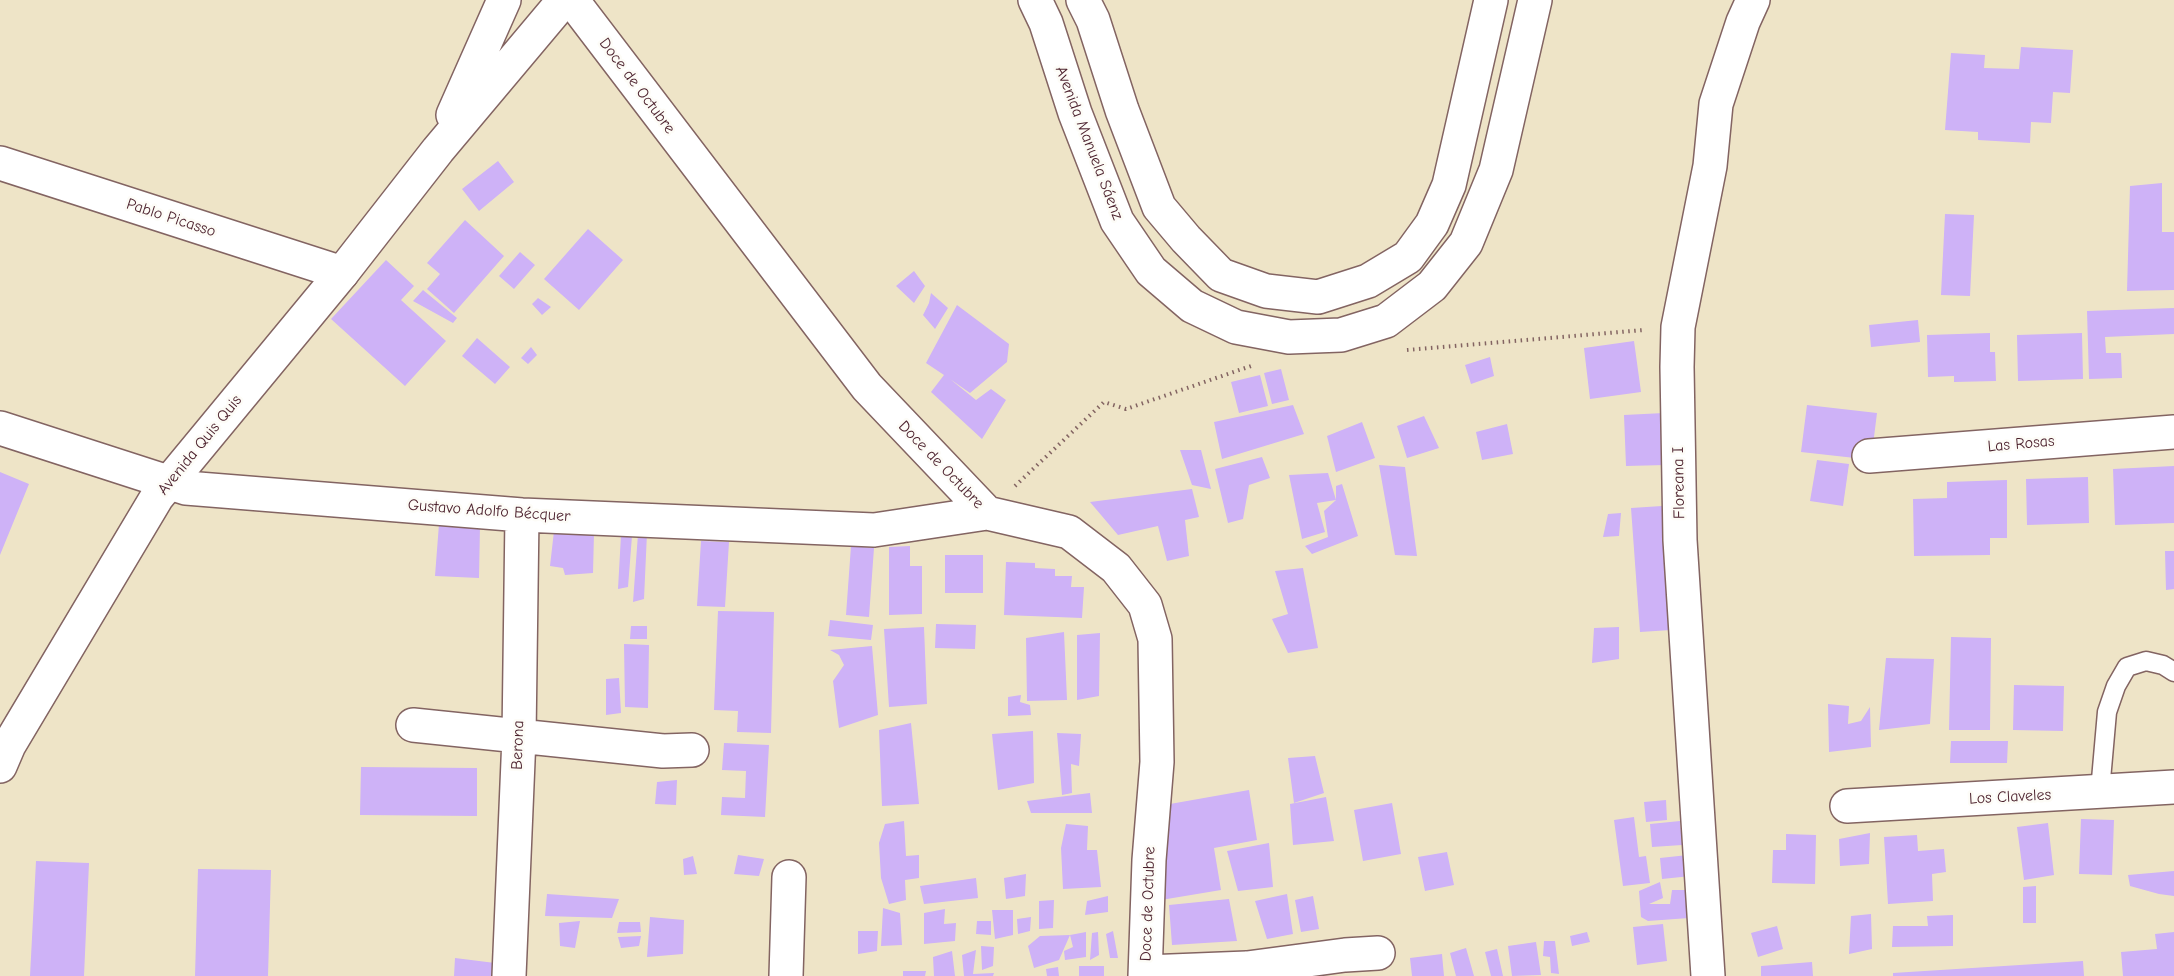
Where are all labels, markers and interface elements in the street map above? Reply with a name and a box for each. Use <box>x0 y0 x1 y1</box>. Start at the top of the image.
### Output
street label: Doce de Octubre <box>595 34 679 138</box>
street label: Avenida Manuela Sáenz <box>1051 63 1127 223</box>
street label: Pablo Picasso <box>124 195 218 241</box>
street label: Avenida Quis Quis <box>154 391 246 499</box>
street label: Doce de Octubre <box>894 417 988 513</box>
street label: Las Rosas <box>1987 432 2055 456</box>
street label: Floreana I <box>1669 447 1689 519</box>
street label: Gustavo Adolfo Bécquer <box>407 496 571 526</box>
street label: Berona <box>508 720 528 770</box>
street label: Los Claveles <box>1968 785 2052 809</box>
street label: Doce de Octubre <box>1136 846 1160 962</box>

